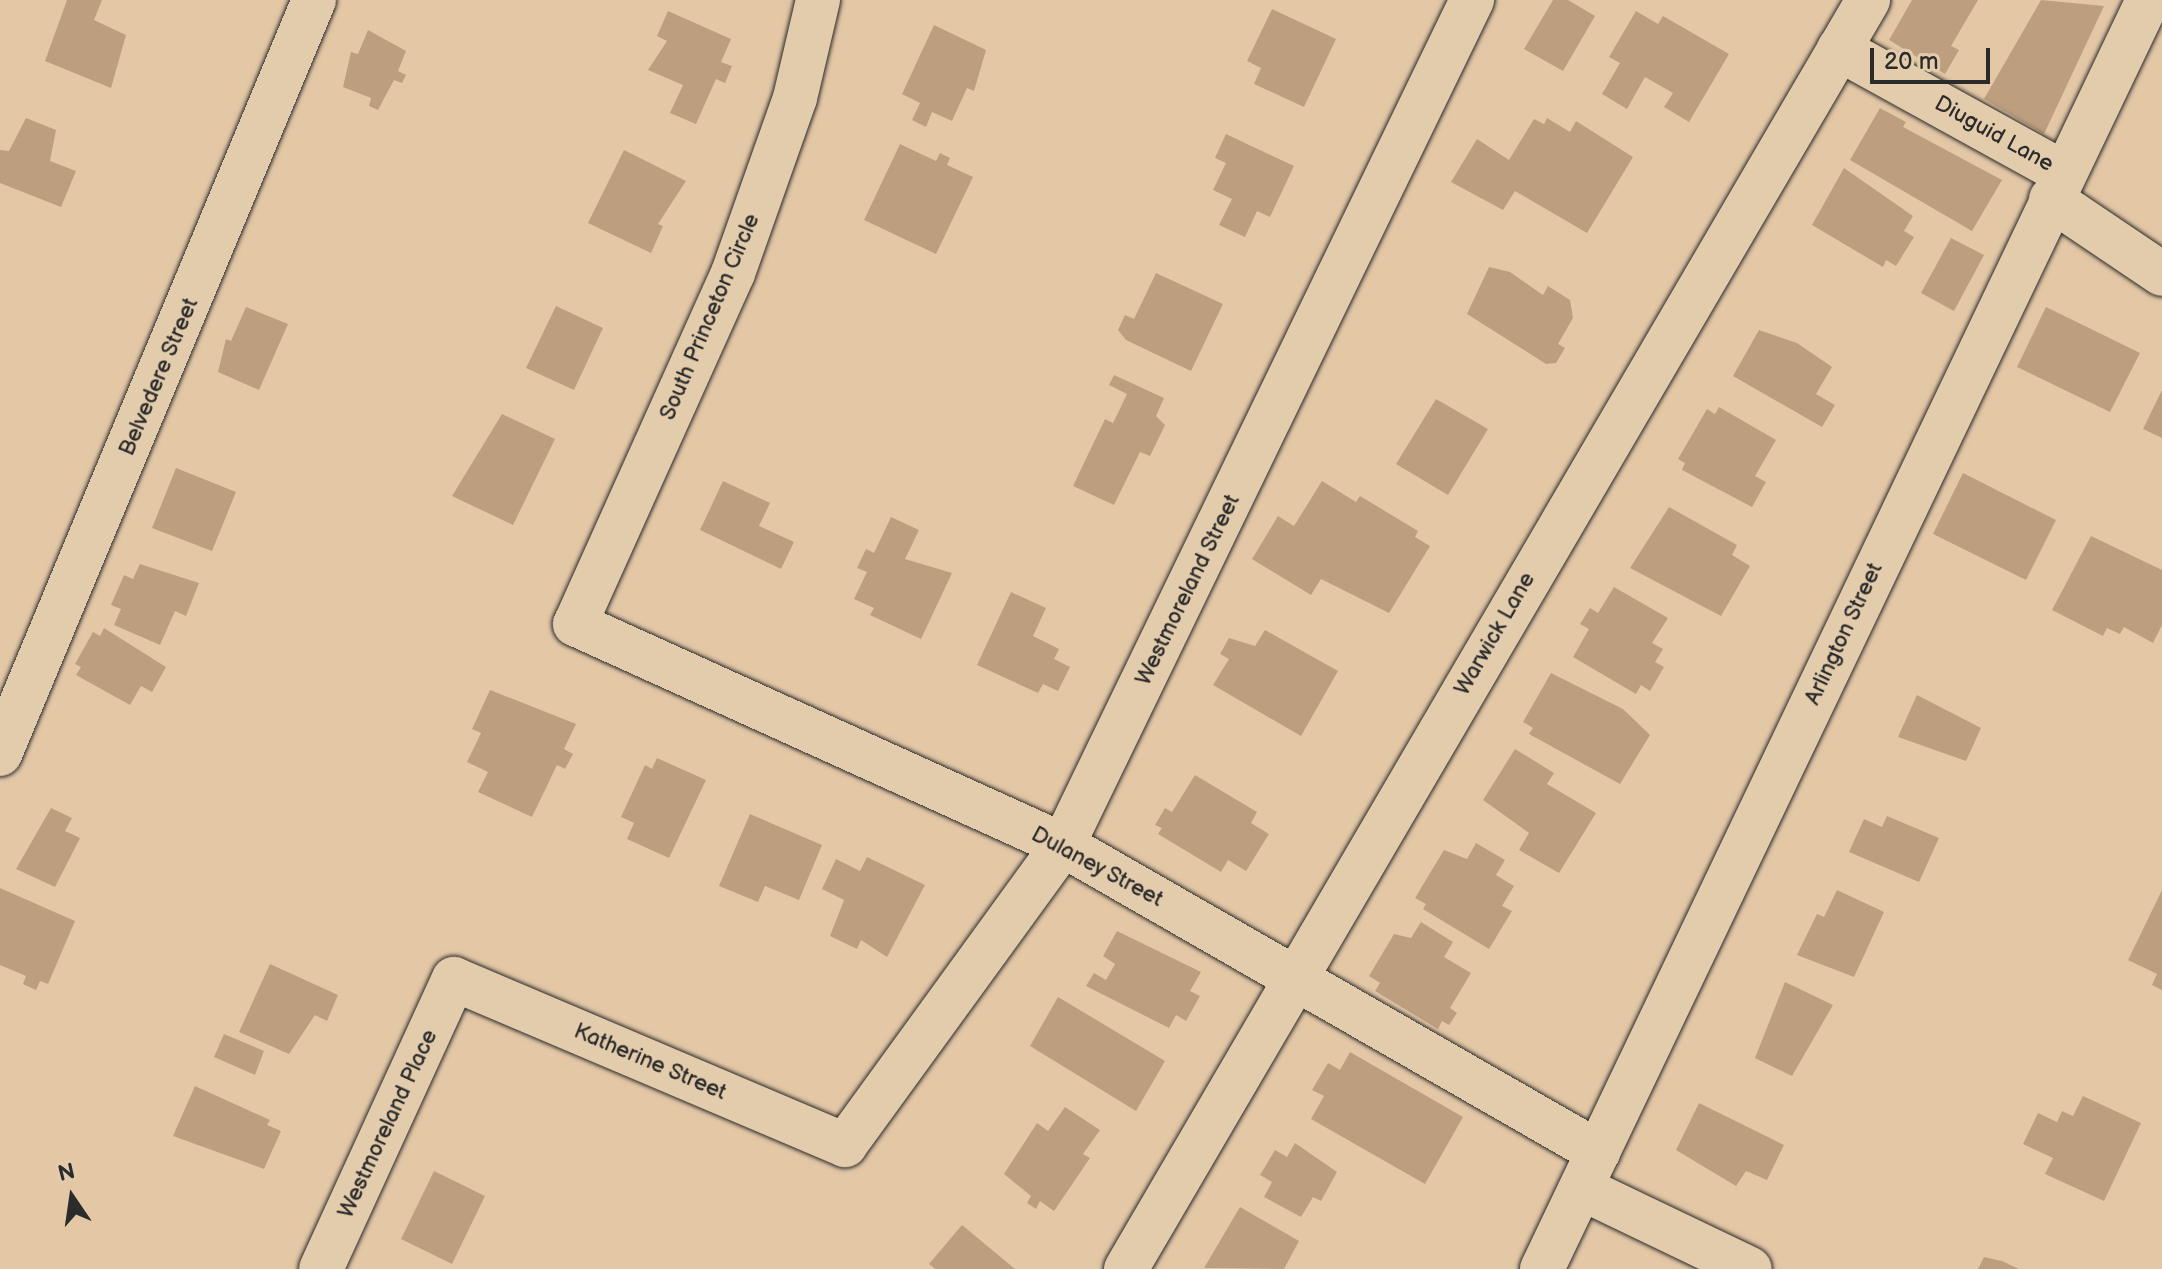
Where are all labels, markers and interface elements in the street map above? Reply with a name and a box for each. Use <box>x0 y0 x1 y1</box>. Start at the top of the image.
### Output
scale bar <box>1874 32 1994 82</box>
text: 20 m <box>1884 47 1939 76</box>
street label: Diuguid Lane <box>1930 90 2058 178</box>
street label: South Princeton Circle <box>655 210 765 424</box>
street label: Belvedere Street <box>114 294 204 460</box>
street label: Westmoreland Street <box>1130 490 1246 690</box>
street label: Arlington Street <box>1800 559 1888 709</box>
street label: Warwick Lane <box>1449 568 1541 700</box>
street label: Dulaney Street <box>1026 821 1168 913</box>
street label: Katherine Street <box>570 1018 730 1106</box>
street label: Westmoreland Place <box>333 1026 443 1222</box>
north arrow <box>32 1157 112 1237</box>
text: N <box>55 1158 78 1188</box>

